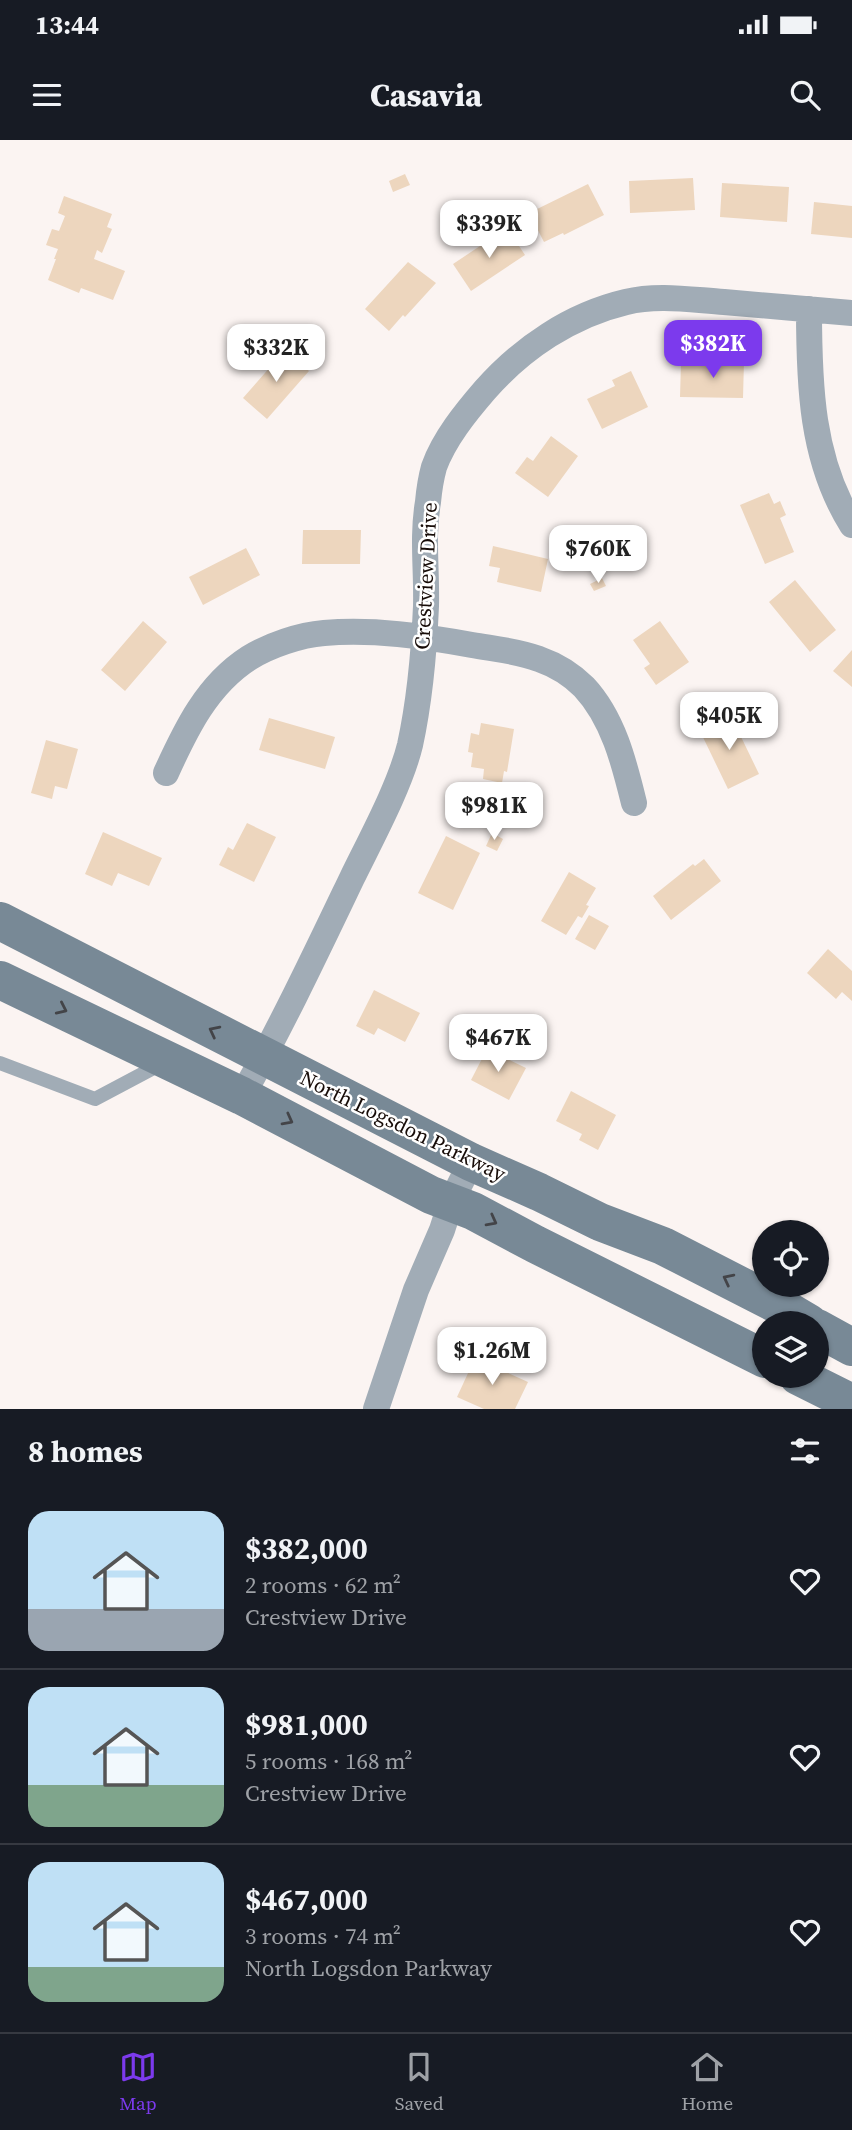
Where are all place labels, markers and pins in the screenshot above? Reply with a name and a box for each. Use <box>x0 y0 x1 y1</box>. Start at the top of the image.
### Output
pin: $339K <box>440 200 538 260</box>
pin: $382K <box>664 320 762 380</box>
pin: $332K <box>227 324 325 384</box>
pin: $760K <box>549 526 647 585</box>
pin: $405K <box>680 692 778 752</box>
pin: $981K <box>445 782 543 842</box>
pin: $467K <box>449 1014 547 1074</box>
pin: $1.26M <box>435 1328 549 1387</box>

